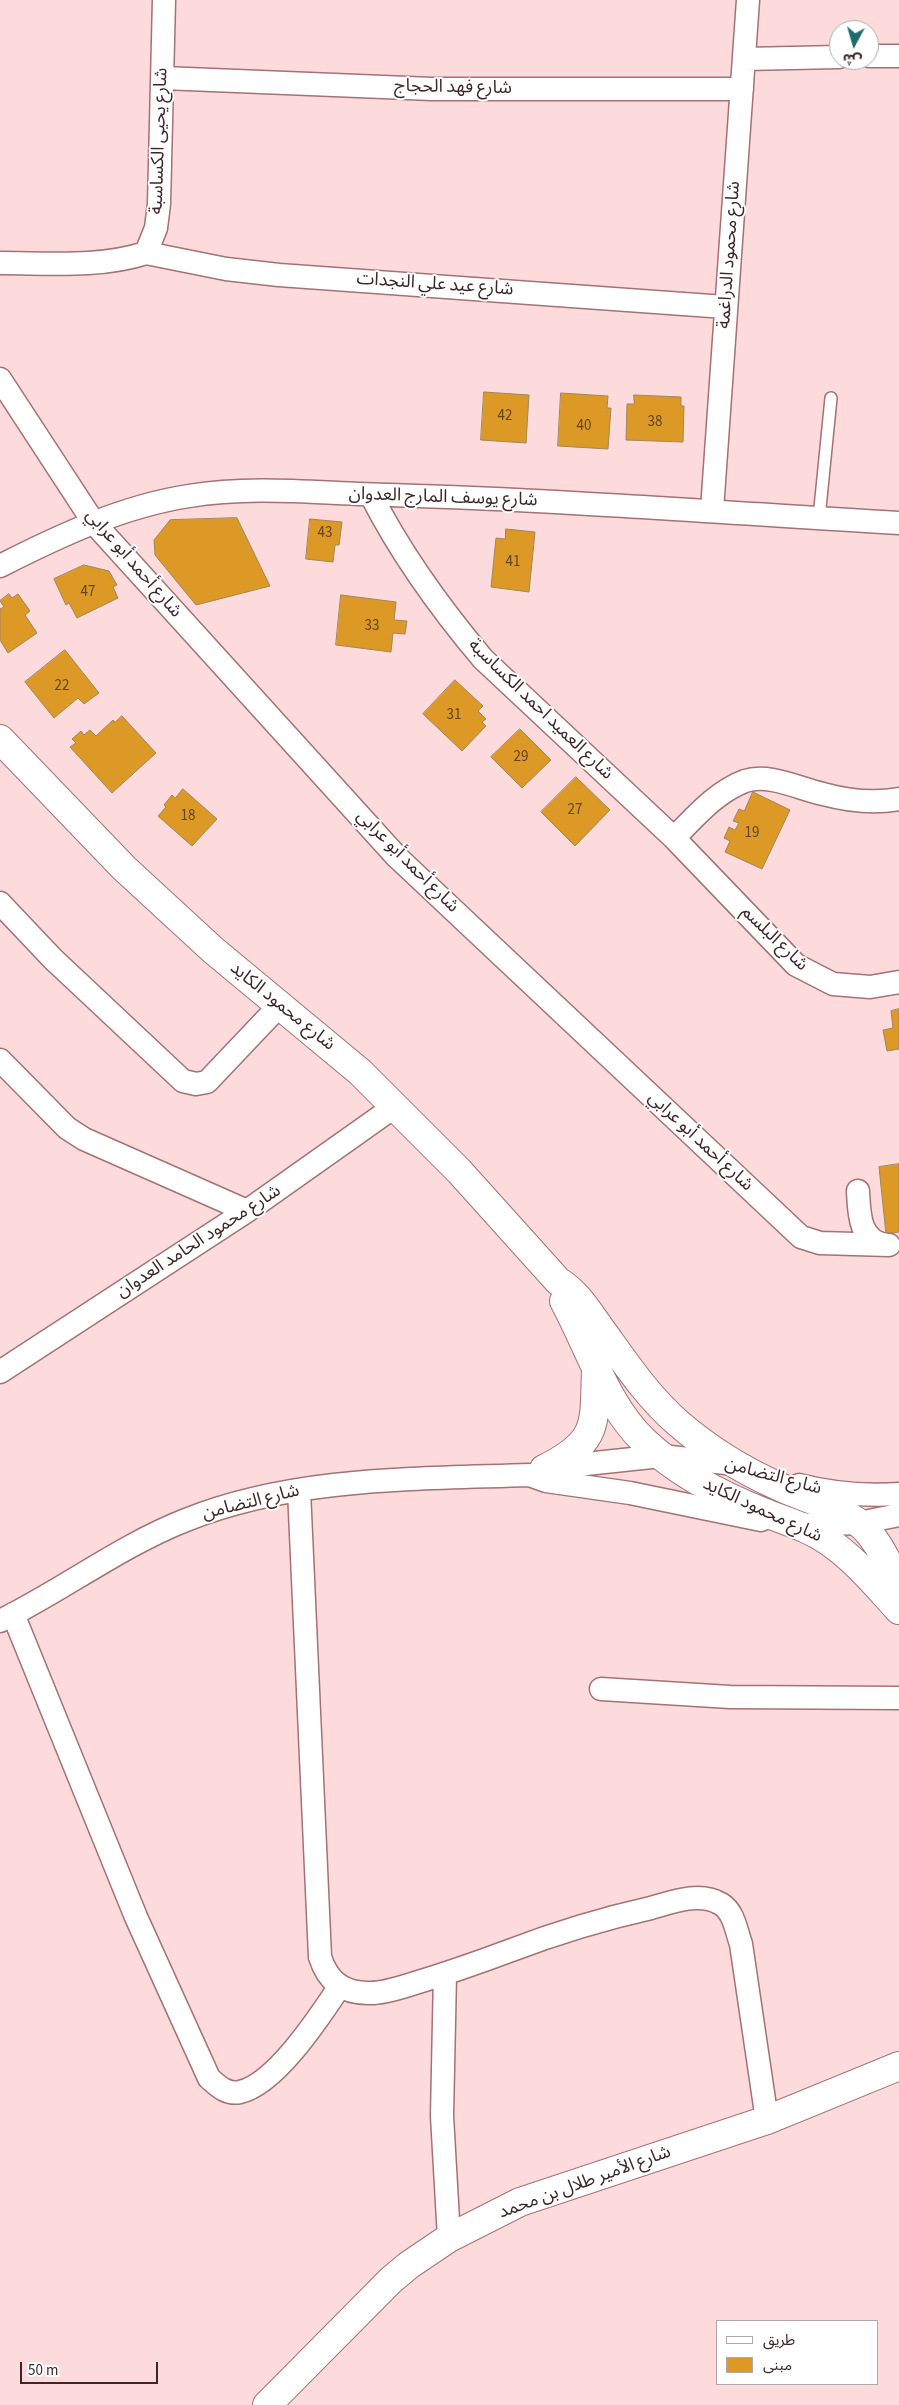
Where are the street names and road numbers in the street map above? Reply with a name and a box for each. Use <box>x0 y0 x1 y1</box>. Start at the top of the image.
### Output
street label: شارع يحيى الكساسبة <box>147 67 173 215</box>
street label: شارع فهد الحجاج <box>394 76 512 100</box>
street label: شارع محمود الدراغمة <box>714 180 746 330</box>
street label: شارع عيد علي النجدات <box>356 269 514 301</box>
street label: شارع يوسف المارج العدوان <box>348 484 538 512</box>
street label: شارع أحمد أبو عرابي <box>80 505 186 623</box>
street label: شارع العميد احمد الكساسبة <box>463 635 617 785</box>
street label: شارع أحمد أبو عرابي <box>351 806 463 918</box>
street label: شارع البلسم <box>736 902 812 976</box>
street label: شارع محمود الكايد <box>225 958 339 1056</box>
street label: شارع أحمد أبو عرابي <box>643 1088 757 1196</box>
street label: شارع محمود الحامد العدوان <box>113 1181 285 1303</box>
street label: شارع التضامن <box>722 1454 824 1500</box>
street label: شارع محمود الكايد <box>699 1474 825 1548</box>
street label: شارع التضامن <box>200 1481 302 1525</box>
street label: شارع الأمير طلال بن محمد <box>496 2142 674 2224</box>

